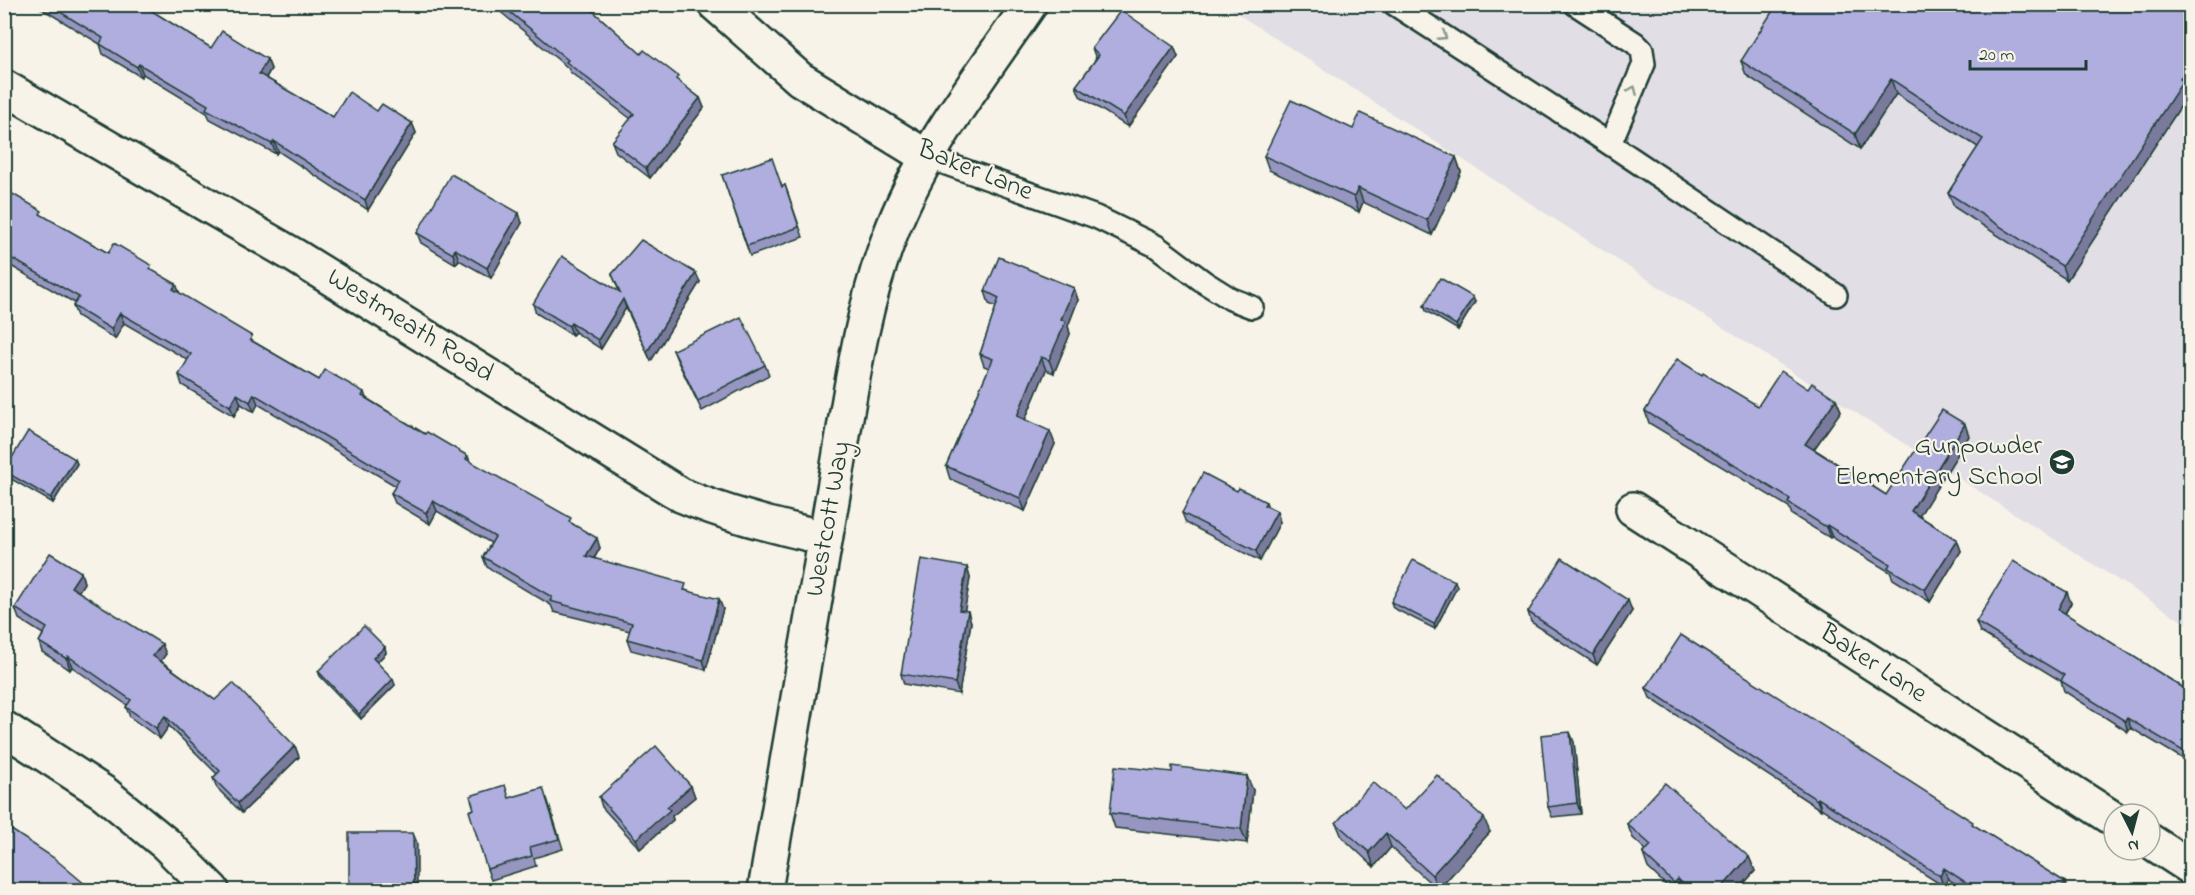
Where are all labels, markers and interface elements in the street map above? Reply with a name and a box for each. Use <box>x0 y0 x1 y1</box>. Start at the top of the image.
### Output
one-way arrow <box>1437 29 1447 41</box>
scale bar <box>1970 33 2086 71</box>
text: 20 m <box>1979 43 2014 69</box>
one-way arrow <box>1626 86 1638 97</box>
street label: Baker Lane <box>910 130 1040 212</box>
street label: Westmeath Road <box>319 259 501 393</box>
place label: Gunpowder Elementary School <box>1835 427 2043 497</box>
street label: Westcott Way <box>796 438 862 600</box>
school or university icon: Gunpowder Elementary School <box>2047 447 2077 477</box>
street label: Baker Lane <box>1810 614 1935 714</box>
north arrow <box>2102 802 2162 862</box>
text: N <box>2127 832 2140 857</box>

